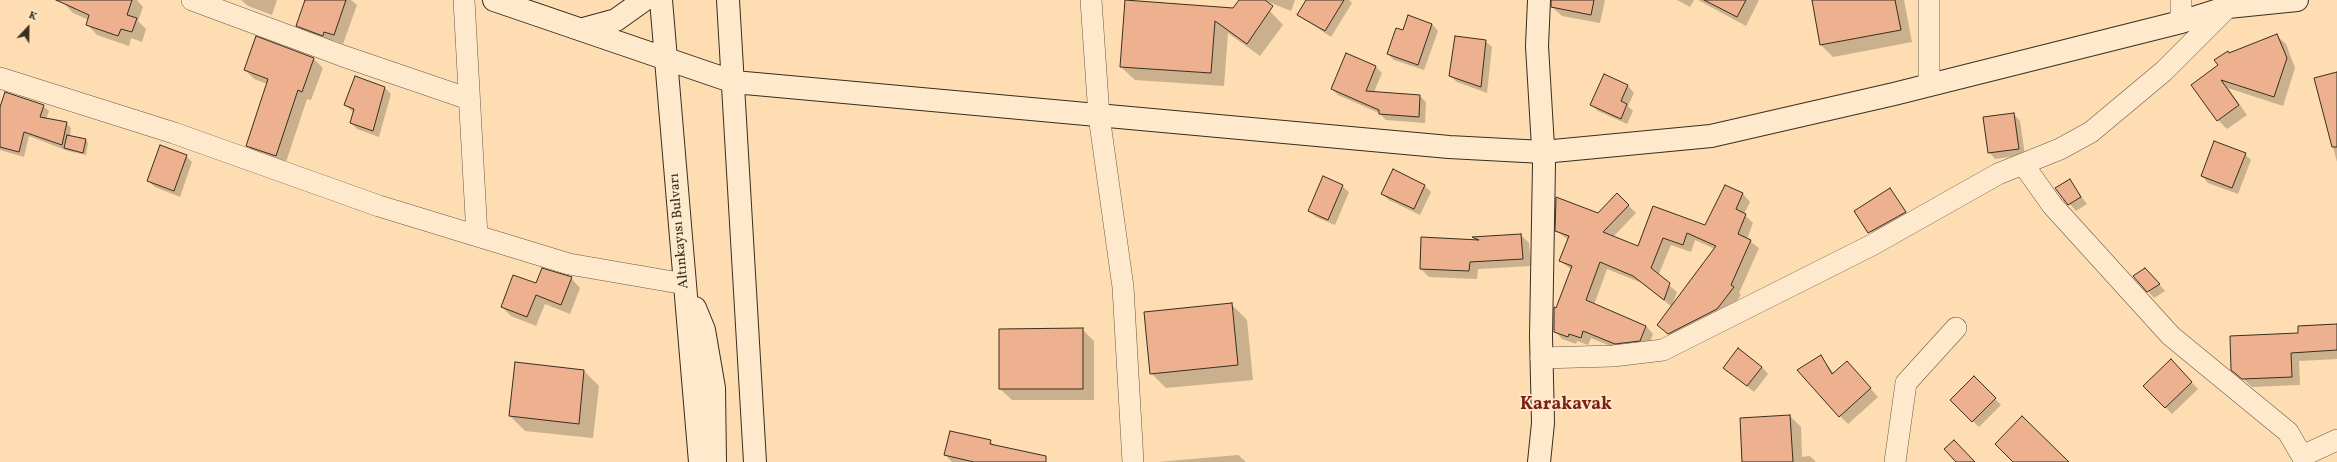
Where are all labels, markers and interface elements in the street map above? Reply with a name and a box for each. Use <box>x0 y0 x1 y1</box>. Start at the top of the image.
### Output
north arrow <box>8 8 48 48</box>
text: K <box>26 8 39 25</box>
street label: Altınkayısı Bulvarı <box>667 173 693 289</box>
district label: Karakavak <box>1520 395 1612 417</box>

